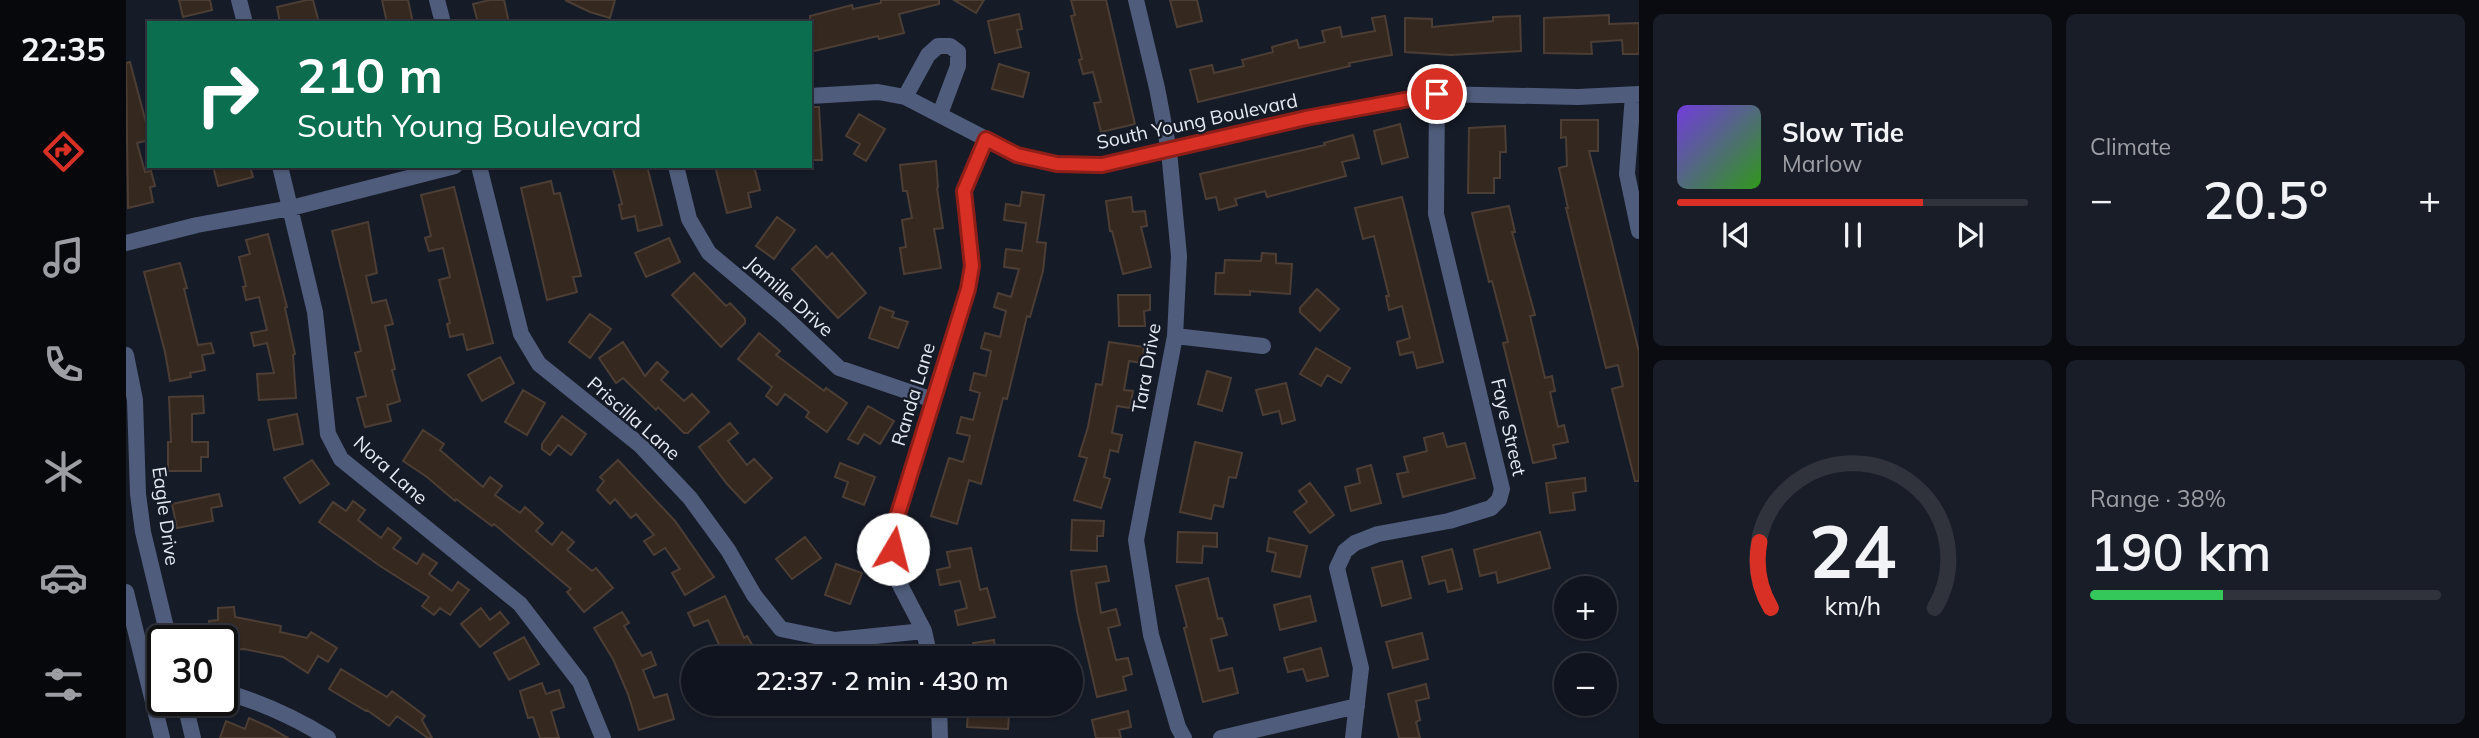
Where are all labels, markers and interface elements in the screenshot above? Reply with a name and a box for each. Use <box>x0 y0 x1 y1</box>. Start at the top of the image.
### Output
text: 22:35 <box>21 29 105 69</box>
text: 210 m <box>297 44 443 105</box>
icon: right <box>182 49 273 140</box>
pin <box>1407 64 1467 124</box>
icon: arrive <box>1418 75 1456 113</box>
street label: South Young Boulevard <box>1094 88 1300 154</box>
text: South Young Boulevard <box>297 105 642 145</box>
text: Slow Tide <box>1782 116 1904 149</box>
icon: directions <box>39 127 88 176</box>
text: Climate <box>2090 132 2171 161</box>
text: Marlow <box>1782 149 1862 178</box>
text: 20.5° <box>2203 167 2328 232</box>
text: − <box>2090 175 2113 223</box>
text: + <box>2418 175 2441 223</box>
icon: previous <box>1717 216 1755 254</box>
icon: pause <box>1834 216 1872 254</box>
icon: next <box>1951 216 1989 254</box>
icon: music <box>39 233 88 282</box>
street label: Jamille Drive <box>741 251 839 341</box>
street label: Tara Drive <box>1126 321 1166 415</box>
icon: phone <box>39 340 88 389</box>
street label: Randa Lane <box>886 340 940 448</box>
street label: Priscilla Lane <box>583 371 685 465</box>
street label: Faye Street <box>1486 376 1532 478</box>
street label: Nora Lane <box>349 430 433 510</box>
icon: climate <box>39 447 88 496</box>
street label: Eagle Drive <box>147 465 185 567</box>
text: Range · 38% <box>2090 484 2226 513</box>
text: 24 <box>1809 505 1896 596</box>
position arrow <box>856 512 930 586</box>
text: 190 km <box>2090 519 2271 584</box>
icon: car <box>39 553 88 602</box>
map controls <box>1554 576 1617 716</box>
button: + <box>1554 576 1617 639</box>
text: km/h <box>1824 590 1881 621</box>
speed limit sign: 30 <box>147 625 238 716</box>
button: − <box>1554 653 1617 716</box>
icon: filters <box>39 660 88 709</box>
text: 22:37 · 2 min · 430 m <box>755 664 1009 697</box>

